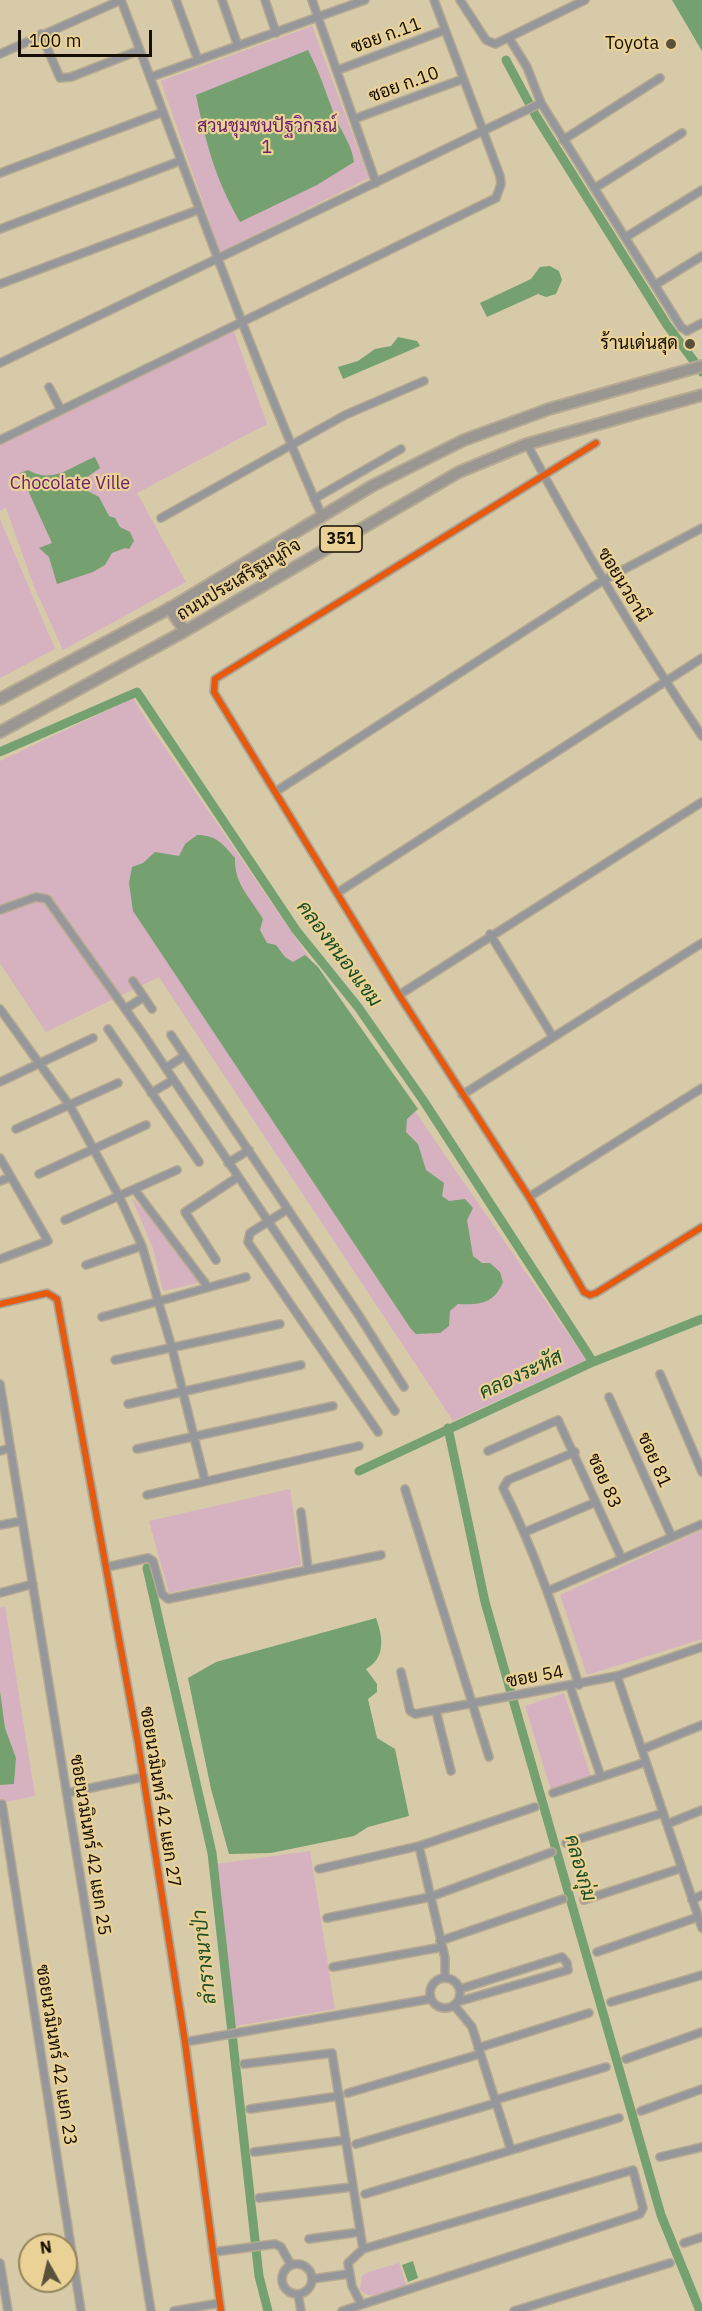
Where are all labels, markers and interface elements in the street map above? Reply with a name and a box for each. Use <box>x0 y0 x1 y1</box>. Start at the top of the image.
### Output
street label: ซอย ก.11 <box>348 13 424 59</box>
scale bar <box>21 18 154 56</box>
text: 100 m <box>29 29 81 52</box>
place label: Toyota <box>605 33 659 55</box>
marker: Toyota <box>664 37 678 51</box>
street label: ซอย ก.10 <box>366 62 442 108</box>
park label: สวนชุมชนปัฐวิกรณ์ 1 <box>197 116 337 158</box>
place label: ร้านเด่นสุด <box>600 333 678 355</box>
marker: ร้านเด่นสุด <box>683 337 697 351</box>
park label: Chocolate Ville <box>10 473 130 495</box>
road number: 351 <box>320 526 362 552</box>
street label: ถนนประเสริฐมนูกิจ <box>173 534 305 626</box>
street label: ซอยนวธานี <box>592 544 654 626</box>
water label: คลองหนองแขม <box>291 896 387 1012</box>
water label: คลองระหัส <box>476 1345 566 1405</box>
street label: ซอย 81 <box>632 1429 676 1491</box>
street label: ซอย 83 <box>582 1450 626 1512</box>
street label: ซอย 54 <box>505 1661 565 1693</box>
street label: ซอยนวมินทร์ 42 แยก 27 <box>135 1705 185 1889</box>
street label: ซอยนวมินทร์ 42 แยก 25 <box>65 1753 115 1937</box>
water label: คลองกุ่ม <box>559 1832 601 1904</box>
water label: ลำรางนาป่า <box>188 1909 222 2005</box>
street label: ซอยนวมินทร์ 42 แยก 23 <box>31 1963 81 2147</box>
north arrow <box>18 2233 78 2293</box>
text: N <box>39 2236 53 2258</box>

